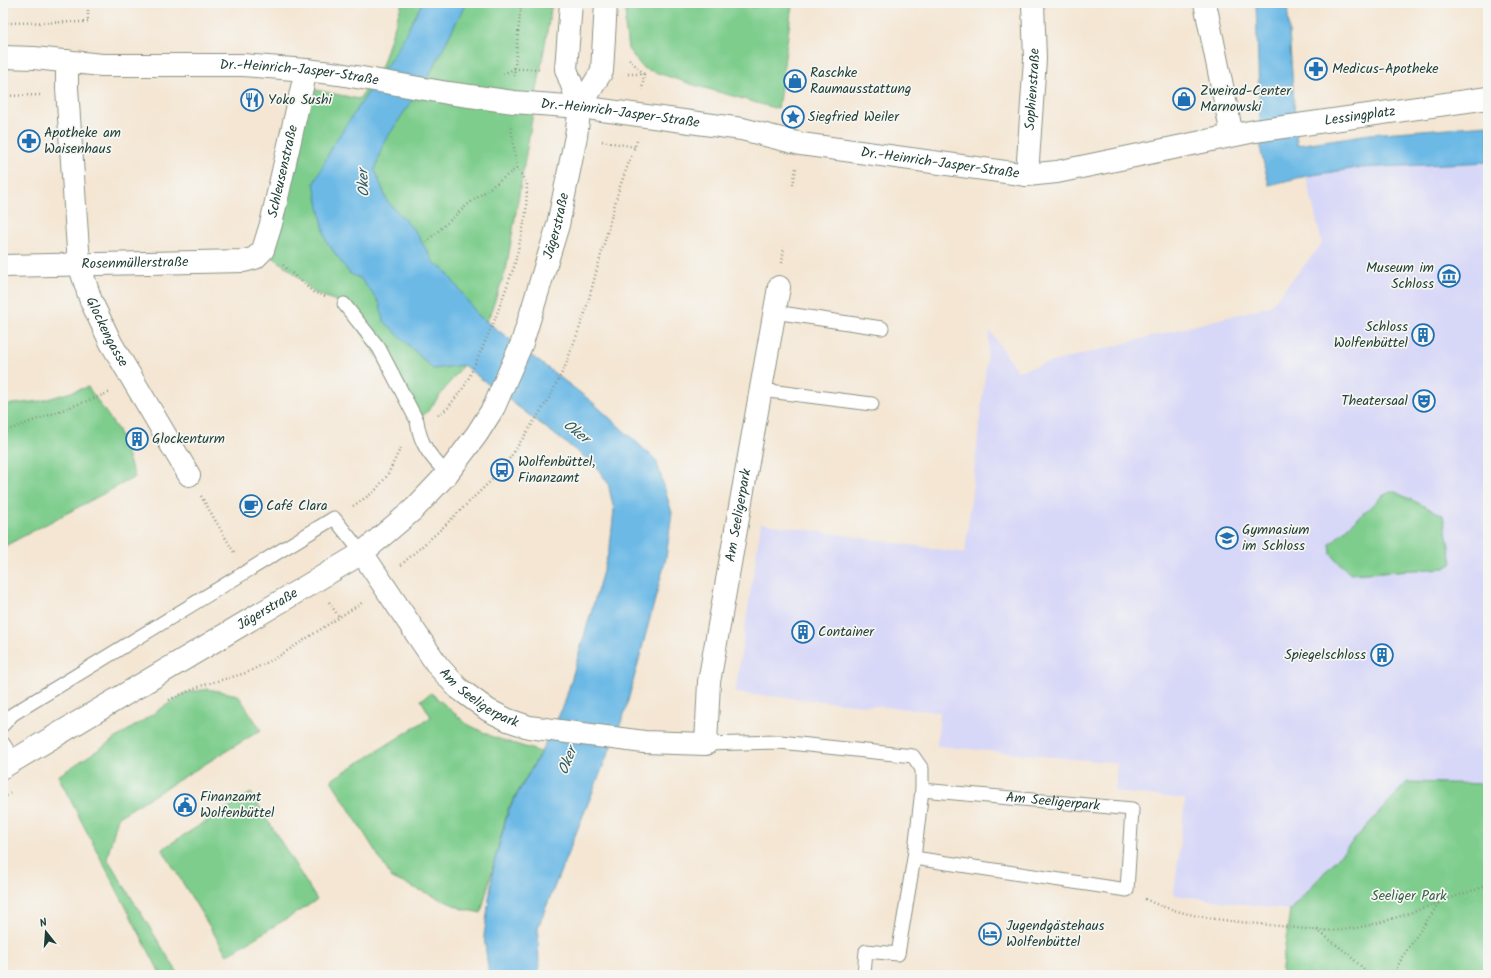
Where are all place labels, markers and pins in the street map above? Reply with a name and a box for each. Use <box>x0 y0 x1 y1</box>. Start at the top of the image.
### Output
pharmacy icon: Medicus-Apotheke <box>1303 56 1329 82</box>
place label: Medicus-Apotheke <box>1332 58 1439 80</box>
place label: Raschke Raumausstattung <box>810 62 912 100</box>
shop icon: Raschke Raumausstattung <box>782 68 808 94</box>
place label: Zweirad-Center Marnowski <box>1200 80 1292 118</box>
shop icon: Zweirad-Center Marnowski <box>1171 86 1197 112</box>
restaurant icon: Yoko Sushi <box>239 87 265 113</box>
place label: Yoko Sushi <box>268 89 333 111</box>
place icon: Siegfried Weiler <box>780 104 806 130</box>
place label: Siegfried Weiler <box>808 106 900 128</box>
place label: Apotheke am Waisenhaus <box>44 122 121 160</box>
pharmacy icon: Apotheke am Waisenhaus <box>16 128 42 154</box>
place label: Museum im Schloss <box>1366 257 1434 295</box>
museum icon: Museum im Schloss <box>1436 263 1462 289</box>
place label: Schloss Wolfenbüttel <box>1334 316 1409 354</box>
building icon: Schloss Wolfenbüttel <box>1410 322 1436 348</box>
theatre icon: Theatersaal <box>1411 388 1437 414</box>
place label: Theatersaal <box>1341 390 1409 412</box>
building icon: Glockenturm <box>124 426 150 452</box>
place label: Glockenturm <box>152 428 225 450</box>
place label: Wolfenbüttel, Finanzamt <box>518 451 596 489</box>
bus stop icon: Wolfenbüttel, Finanzamt <box>489 457 515 483</box>
cafe icon: Café Clara <box>238 493 264 519</box>
place label: Café Clara <box>266 495 328 517</box>
place label: Gymnasium im Schloss <box>1242 519 1309 557</box>
school or university icon: Gymnasium im Schloss <box>1214 525 1240 551</box>
building icon: Container <box>790 619 816 645</box>
place label: Container <box>818 621 875 643</box>
building icon: Spiegelschloss <box>1369 642 1395 668</box>
place label: Spiegelschloss <box>1284 644 1366 666</box>
place label: Finanzamt Wolfenbüttel <box>200 786 275 824</box>
public building icon: Finanzamt Wolfenbüttel <box>172 792 198 818</box>
place label: Jugendgästehaus Wolfenbüttel <box>1006 915 1104 953</box>
hotel icon: Jugendgästehaus Wolfenbüttel <box>977 921 1003 947</box>

